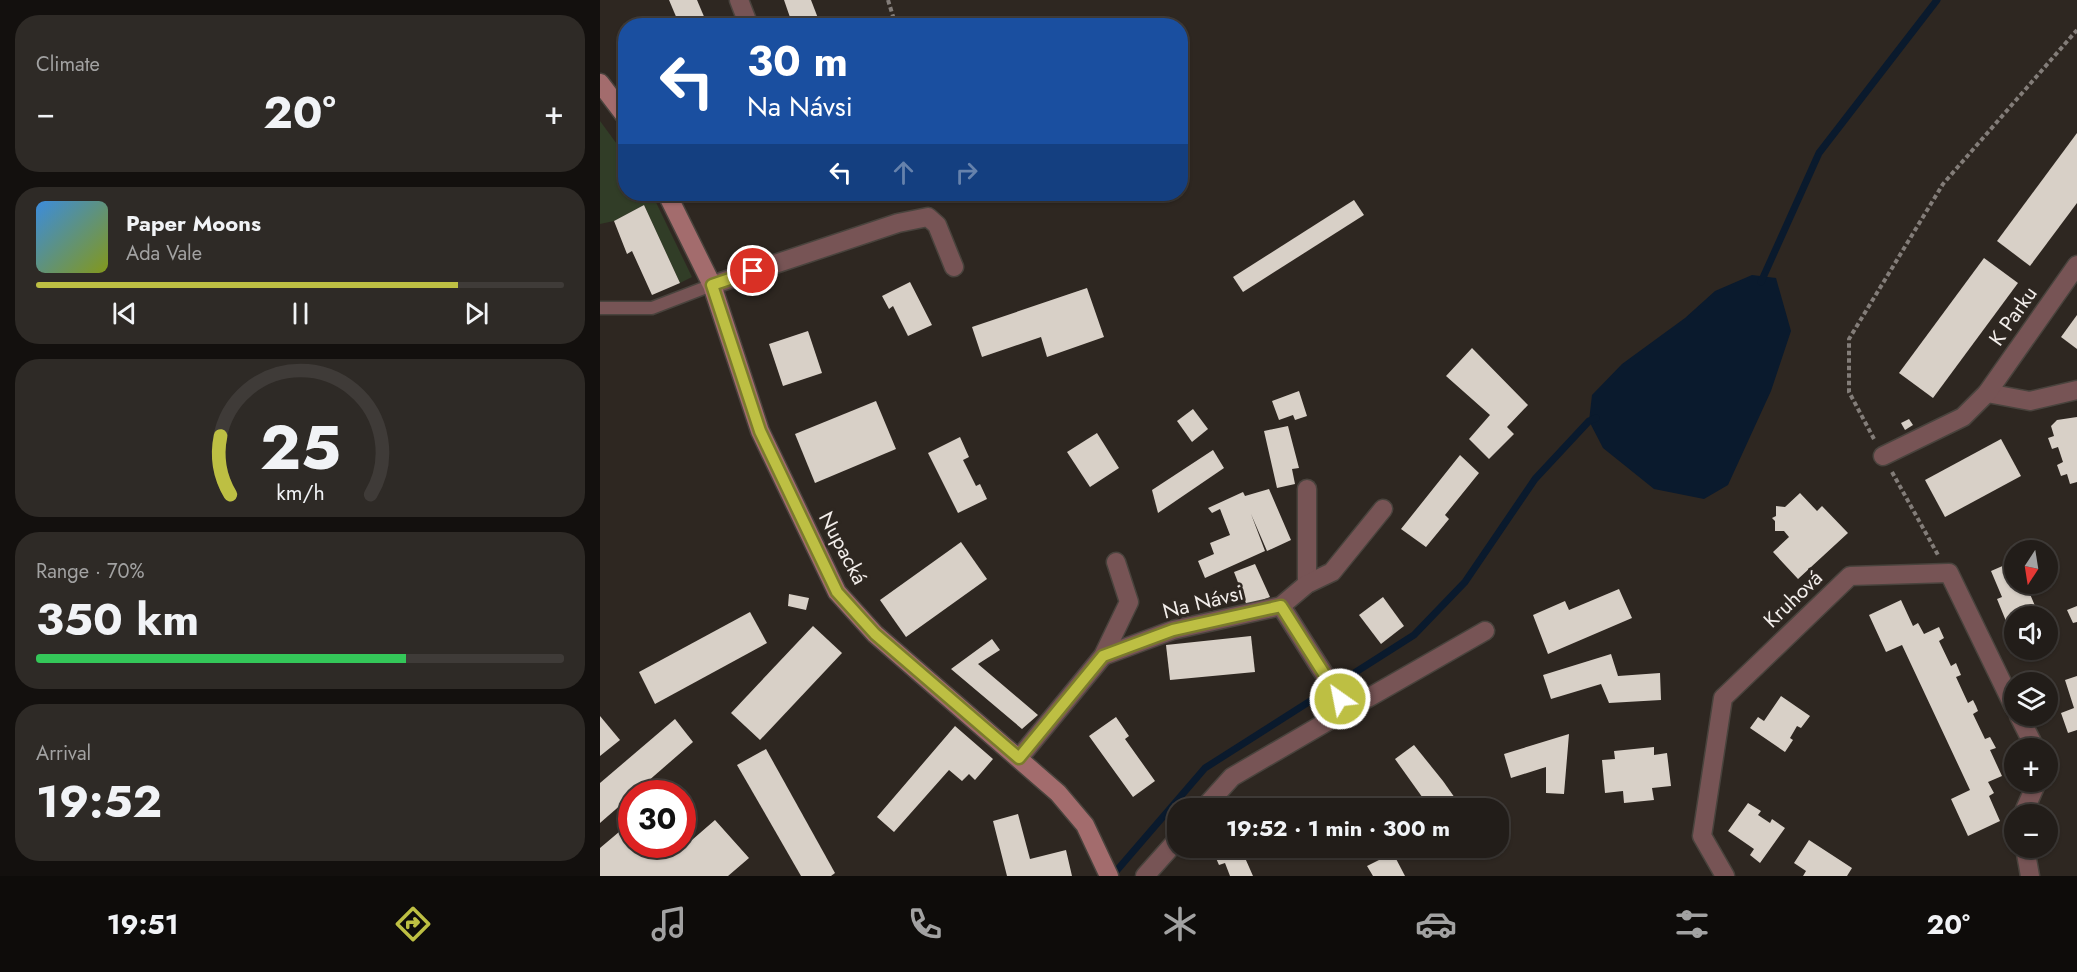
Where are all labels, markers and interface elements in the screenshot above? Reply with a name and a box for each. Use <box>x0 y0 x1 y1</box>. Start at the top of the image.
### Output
text: 30 m <box>747 31 848 92</box>
icon: left <box>648 42 726 120</box>
text: Climate <box>36 50 100 79</box>
text: 20° <box>263 80 336 145</box>
text: Na Návsi <box>747 87 853 126</box>
text: − <box>36 89 55 136</box>
text: + <box>544 89 564 136</box>
icon: left <box>824 156 857 189</box>
icon: ahead <box>887 156 920 189</box>
icon: right <box>950 156 983 189</box>
text: Paper Moons <box>126 207 261 239</box>
text: Ada Vale <box>126 239 202 268</box>
pin <box>727 245 778 296</box>
icon: arrive <box>736 254 769 287</box>
street label: K Parku <box>1982 280 2044 352</box>
icon: previous <box>108 297 141 330</box>
icon: pause <box>284 297 317 330</box>
icon: next <box>460 297 493 330</box>
text: 25 <box>259 402 341 492</box>
text: km/h <box>276 477 324 508</box>
street label: Nupacká <box>811 506 875 590</box>
north arrow <box>2004 540 2058 594</box>
map controls <box>2004 540 2058 858</box>
text: Range · 70% <box>36 557 145 586</box>
street label: Kruhová <box>1757 563 1829 635</box>
street label: Na Návsi <box>1159 578 1247 626</box>
text: 350 km <box>36 587 199 652</box>
button: sound <box>2004 606 2058 660</box>
position arrow <box>1308 667 1372 731</box>
button: layers <box>2004 672 2058 726</box>
button: + <box>2004 738 2058 792</box>
text: Arrival <box>36 739 91 768</box>
text: 19:52 <box>36 769 162 834</box>
speed limit sign: 30 <box>618 780 696 858</box>
button: − <box>2004 804 2058 858</box>
text: 19:52 · 1 min · 300 m <box>1226 812 1450 844</box>
icon: directions <box>392 903 434 945</box>
icon: music <box>648 903 690 945</box>
icon: phone <box>904 903 946 945</box>
icon: climate <box>1159 903 1201 945</box>
icon: car <box>1415 903 1457 945</box>
icon: filters <box>1671 903 1713 945</box>
text: 19:51 <box>107 905 179 944</box>
text: 20° <box>1926 905 1970 944</box>

